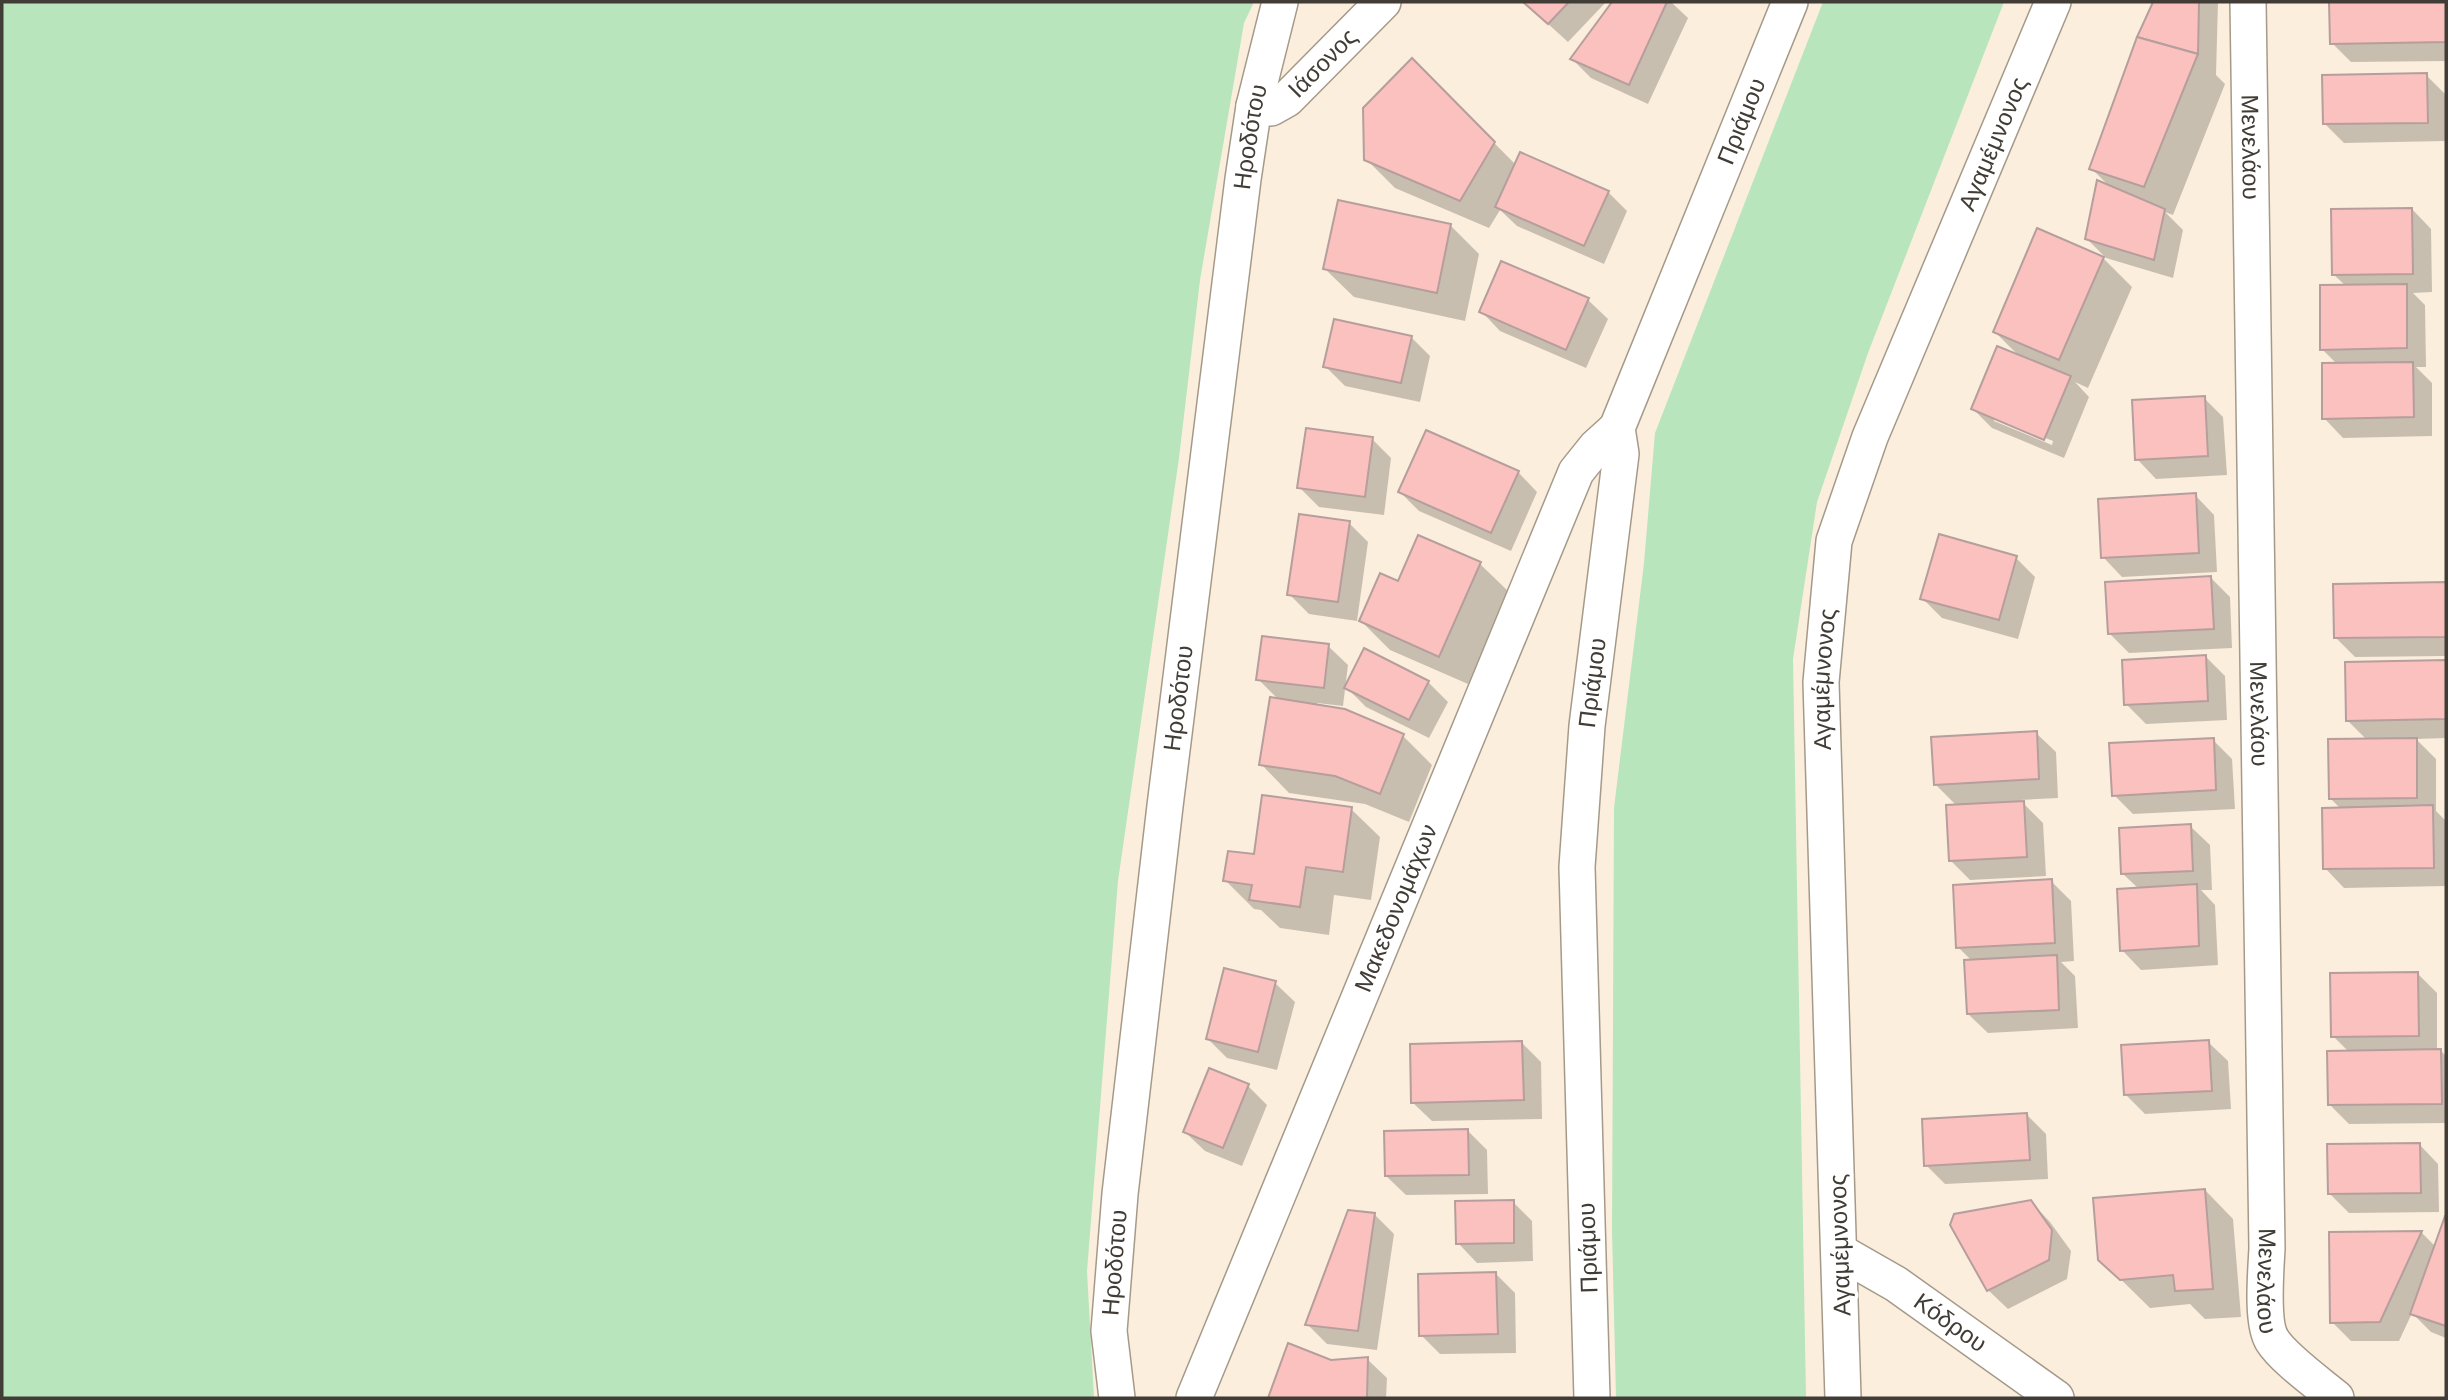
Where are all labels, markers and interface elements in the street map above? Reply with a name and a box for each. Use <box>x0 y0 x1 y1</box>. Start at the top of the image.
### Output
street label: Ιάσονος <box>1282 23 1362 103</box>
street label: Αγαμέμνονος <box>1953 73 2033 214</box>
street label: Πριάμου <box>1712 74 1771 168</box>
street label: Ηροδότου <box>1228 81 1272 191</box>
street label: Μενελάου <box>2236 94 2265 200</box>
street label: Αγαμέμνονος <box>1807 607 1841 751</box>
street label: Πριάμου <box>1573 636 1611 729</box>
street label: Ηροδότου <box>1158 644 1198 753</box>
street label: Μενελάου <box>2245 661 2274 767</box>
street label: Μακεδονομάχων <box>1349 820 1442 996</box>
street label: Αγαμέμνονος <box>1824 1174 1855 1316</box>
street label: Πριάμου <box>1572 1202 1603 1294</box>
street label: Ηροδότου <box>1096 1209 1132 1317</box>
street label: Μενελάου <box>2252 1228 2282 1336</box>
street label: Κόδρου <box>1909 1287 1992 1357</box>

